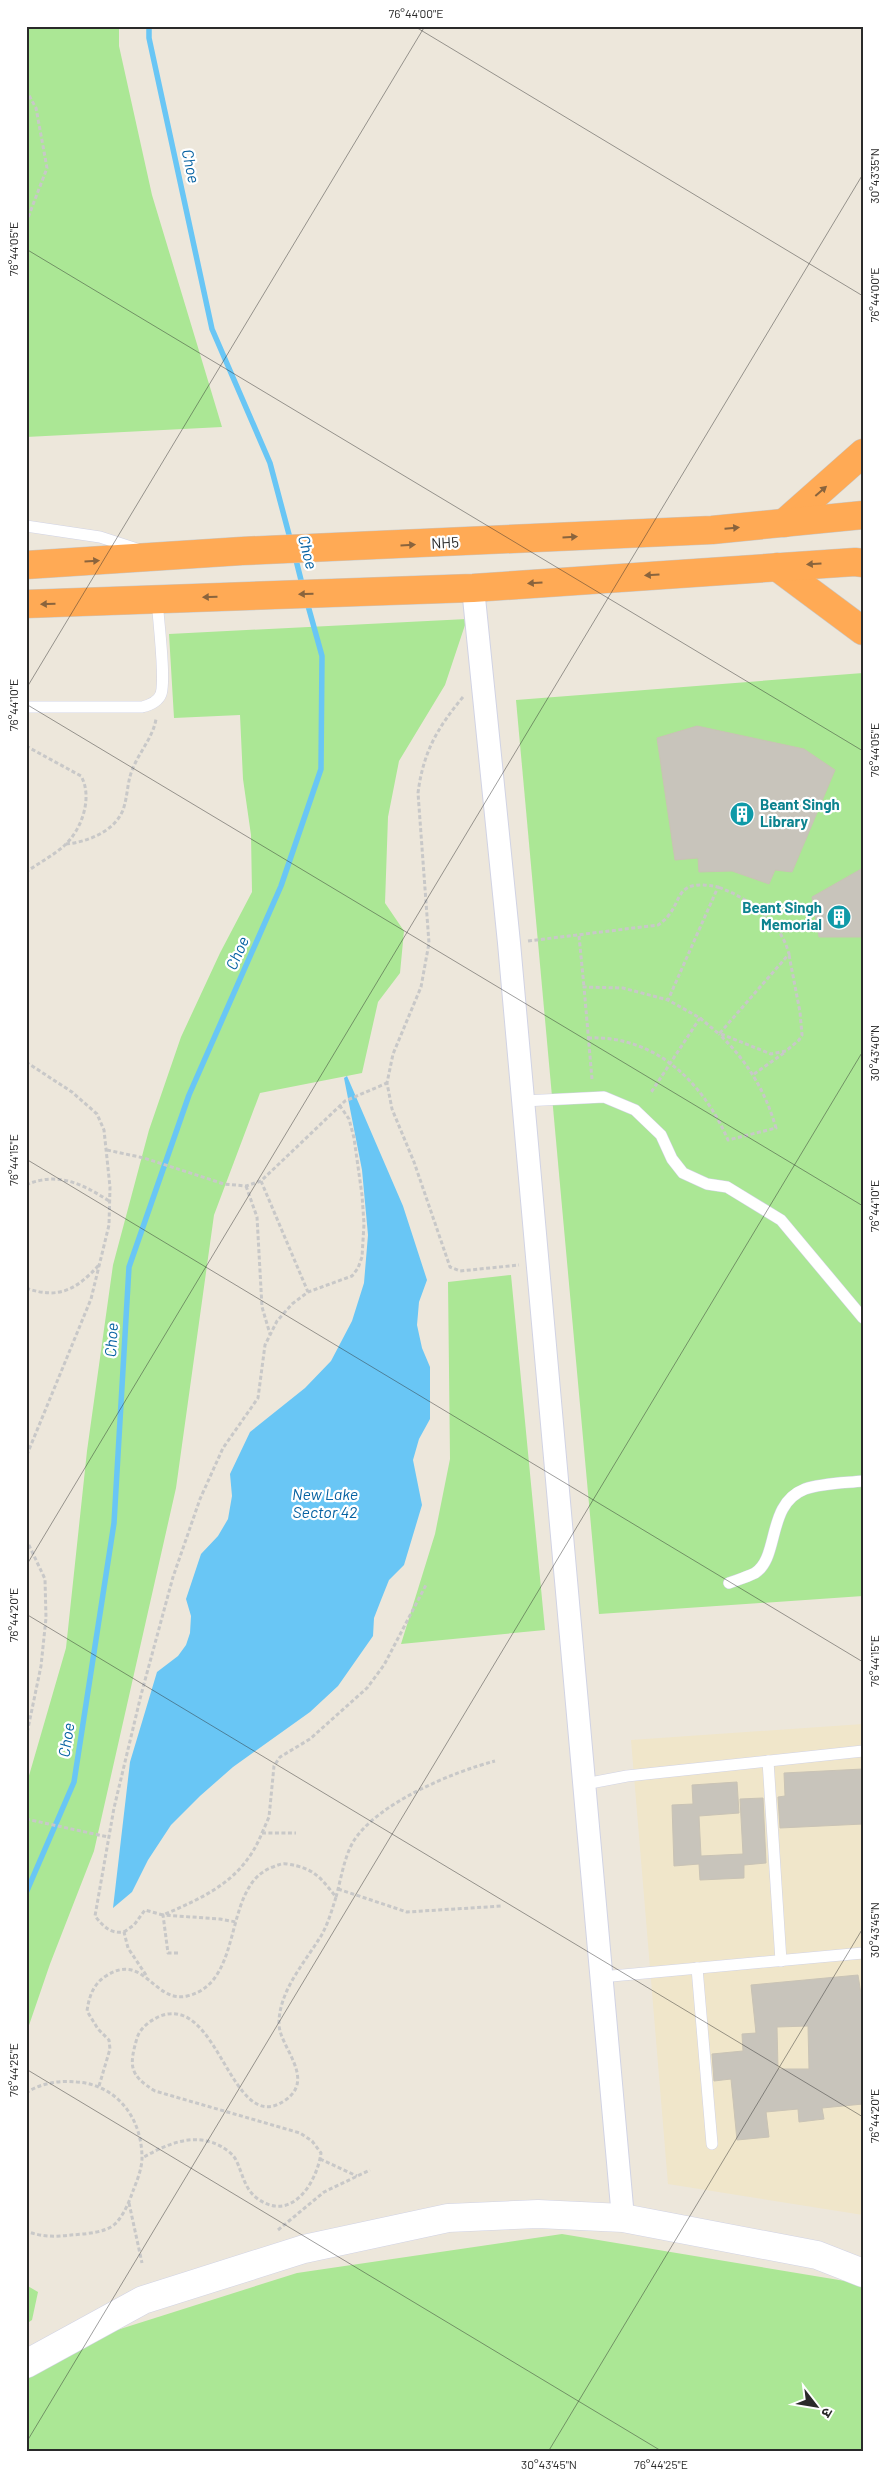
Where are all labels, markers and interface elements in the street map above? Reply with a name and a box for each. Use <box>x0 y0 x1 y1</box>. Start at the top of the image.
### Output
text: 76°44'00"E <box>388 6 444 20</box>
water label: Choe <box>179 147 204 185</box>
text: 30°43'35"N <box>867 148 881 204</box>
text: 76°44'05"E <box>6 222 20 276</box>
text: 76°44'00"E <box>867 267 881 323</box>
one-way arrow <box>814 485 826 497</box>
one-way arrow <box>724 524 740 532</box>
street label: NH5 <box>431 532 459 552</box>
one-way arrow <box>562 532 578 540</box>
water label: Choe <box>295 533 322 571</box>
one-way arrow <box>400 540 416 548</box>
one-way arrow <box>85 557 101 565</box>
one-way arrow <box>806 561 822 569</box>
one-way arrow <box>644 571 660 579</box>
one-way arrow <box>527 579 543 587</box>
one-way arrow <box>297 590 313 598</box>
one-way arrow <box>202 593 218 601</box>
one-way arrow <box>39 600 55 608</box>
text: 76°44'10"E <box>6 679 20 731</box>
text: 76°44'05"E <box>867 723 881 777</box>
place label: Beant Singh Library <box>760 795 840 830</box>
building icon: Beant Singh Library <box>729 801 755 827</box>
place label: Beant Singh Memorial <box>742 898 822 933</box>
building icon: Beant Singh Memorial <box>826 904 852 930</box>
water label: Choe <box>221 933 252 972</box>
text: 30°43'40"N <box>867 1025 881 1081</box>
text: 76°44'15"E <box>6 1134 20 1186</box>
text: 76°44'10"E <box>867 1180 881 1232</box>
water label: Choe <box>100 1322 121 1358</box>
water label: New Lake Sector 42 <box>292 1484 358 1521</box>
text: 76°44'20"E <box>6 1588 20 1642</box>
text: 76°44'15"E <box>867 1635 881 1687</box>
water label: Choe <box>53 1721 78 1758</box>
text: 30°43'45"N <box>867 1902 881 1958</box>
text: 76°44'25"E <box>6 2043 20 2097</box>
text: 76°44'20"E <box>867 2089 881 2143</box>
north arrow <box>792 2380 842 2430</box>
text: उ <box>818 2405 837 2422</box>
text: 30°43'45"N <box>521 2457 577 2471</box>
text: 76°44'25"E <box>634 2457 688 2471</box>

